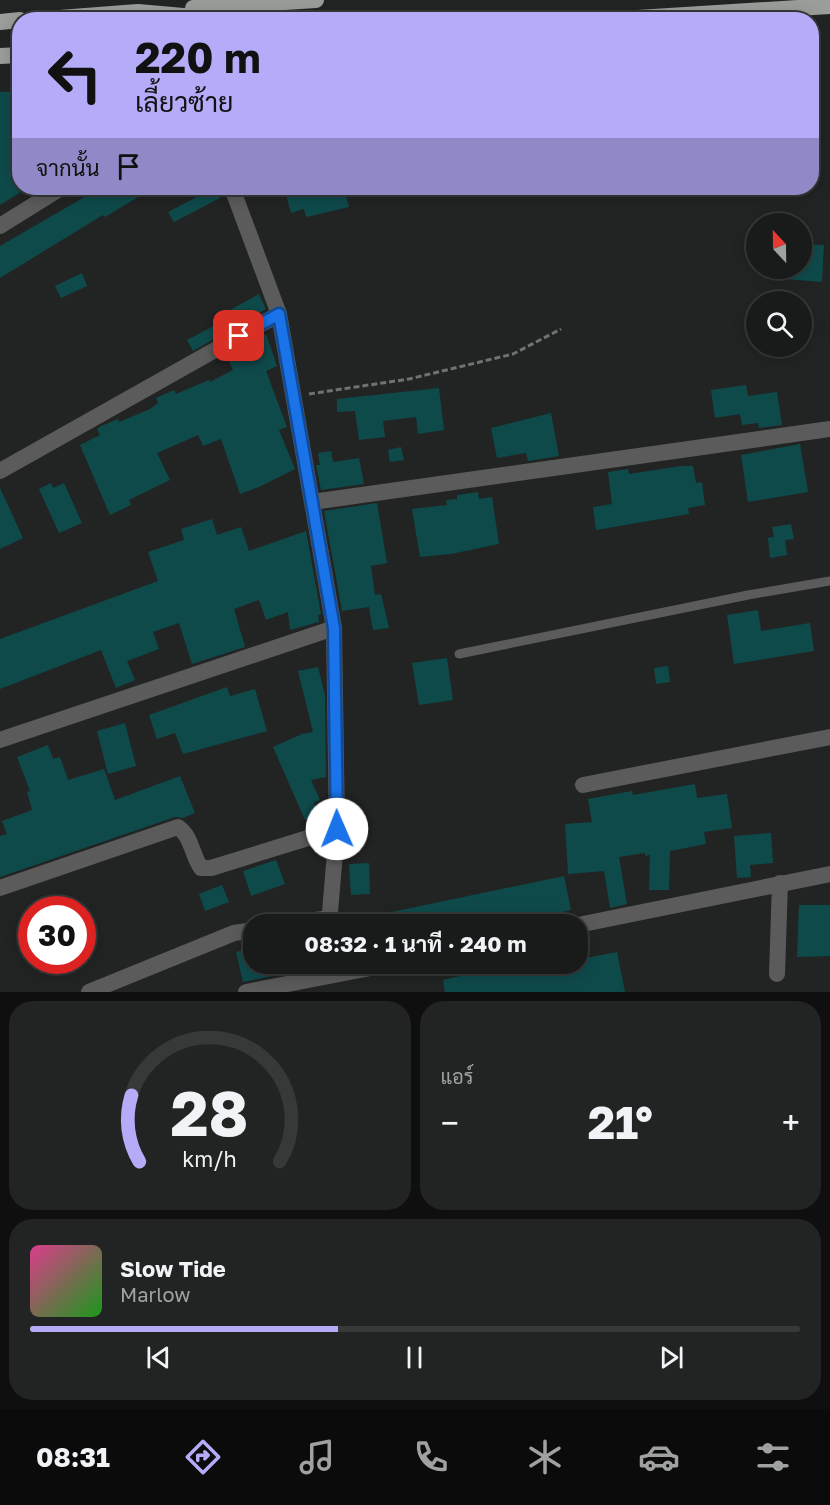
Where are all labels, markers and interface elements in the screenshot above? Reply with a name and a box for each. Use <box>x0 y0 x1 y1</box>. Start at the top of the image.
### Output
text: 220 m <box>135 32 261 82</box>
icon: left <box>36 36 114 114</box>
text: เลี้ยวซ้าย <box>135 86 233 118</box>
icon: arrive <box>112 150 145 183</box>
text: จากนั้น <box>36 154 100 181</box>
north arrow <box>746 213 812 279</box>
map controls <box>746 213 812 357</box>
button: search <box>746 291 812 357</box>
pin <box>213 310 264 361</box>
icon: arrive <box>222 319 255 352</box>
position arrow <box>305 797 369 861</box>
speed limit sign: 30 <box>18 896 96 974</box>
text: 08:32 · 1 นาที · 240 m <box>305 930 526 957</box>
text: แอร์ <box>441 1064 474 1088</box>
text: 28 <box>171 1075 249 1150</box>
text: 21° <box>588 1095 653 1149</box>
text: − <box>441 1103 459 1142</box>
text: + <box>782 1103 800 1142</box>
text: km/h <box>182 1147 237 1173</box>
text: Slow Tide <box>120 1255 226 1282</box>
text: Marlow <box>120 1282 191 1306</box>
icon: previous <box>142 1341 175 1374</box>
icon: pause <box>398 1341 431 1374</box>
icon: next <box>655 1341 688 1374</box>
icon: directions <box>182 1436 224 1478</box>
icon: music <box>296 1436 338 1478</box>
icon: phone <box>410 1436 452 1478</box>
icon: climate <box>524 1436 566 1478</box>
icon: car <box>638 1436 680 1478</box>
icon: filters <box>752 1436 794 1478</box>
text: 08:31 <box>36 1441 110 1473</box>

